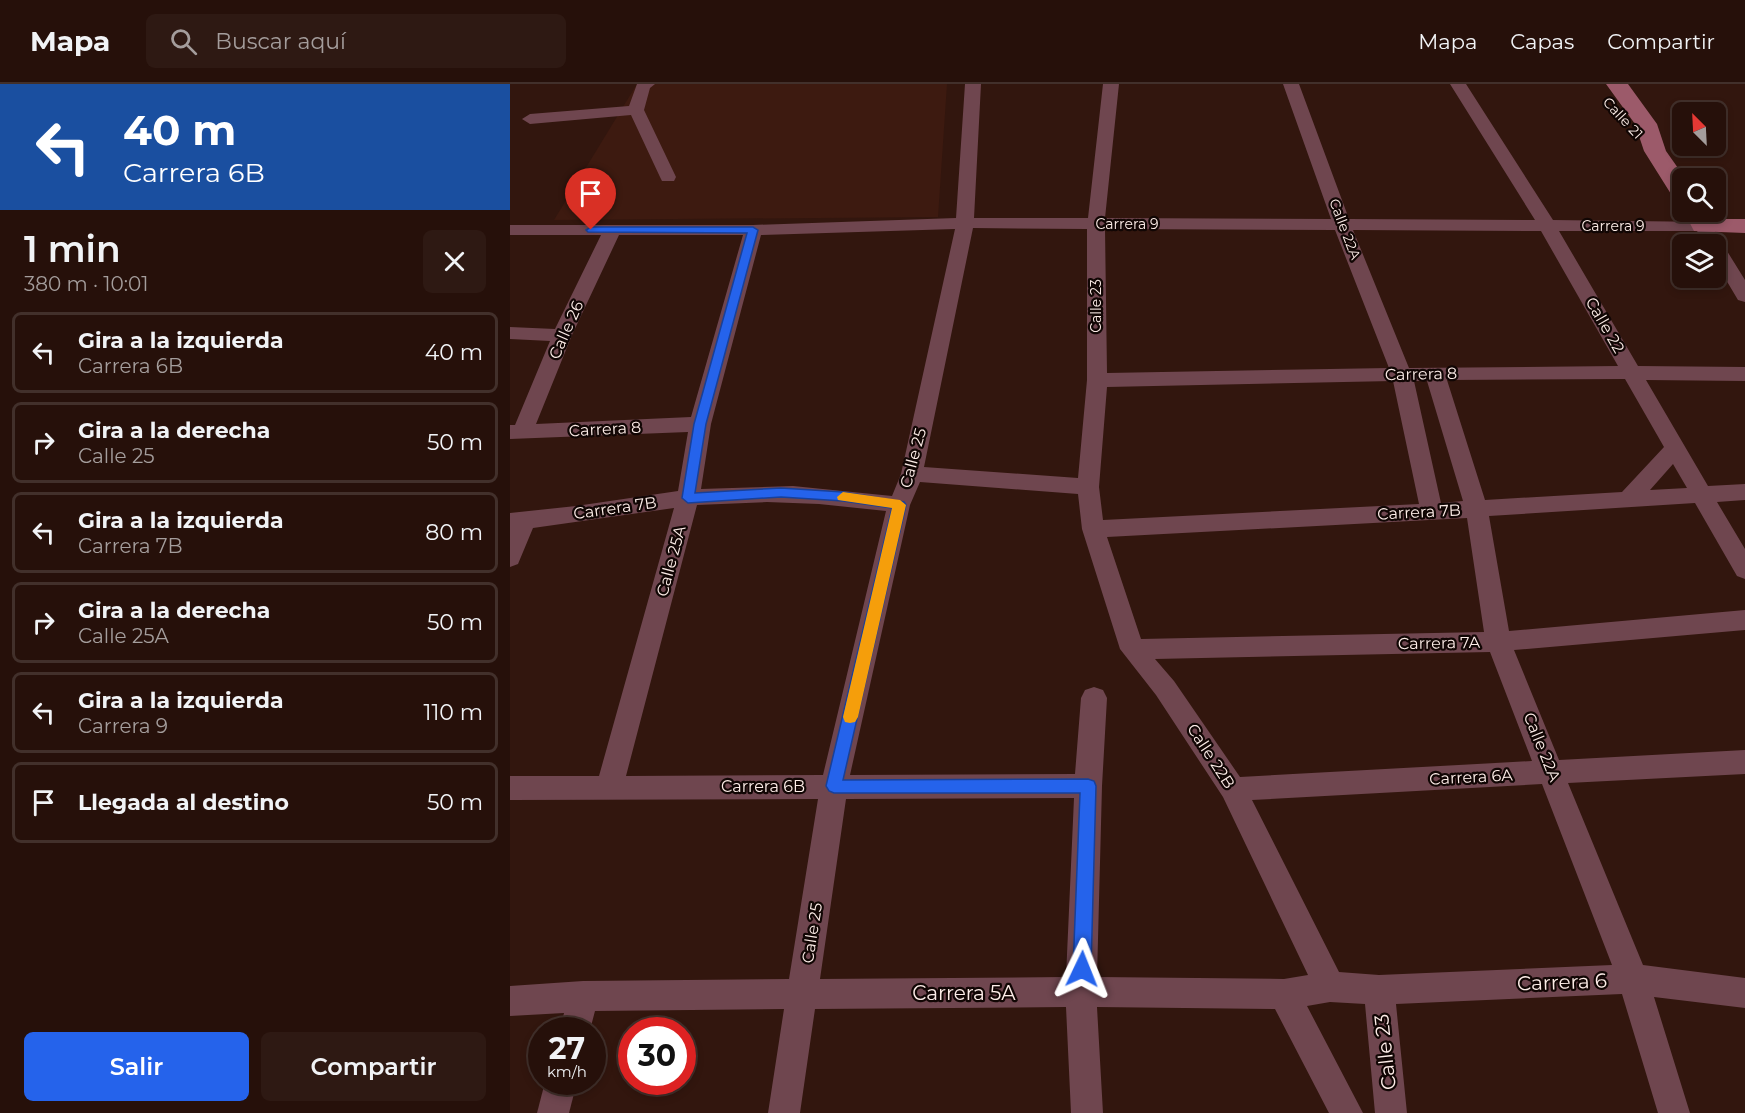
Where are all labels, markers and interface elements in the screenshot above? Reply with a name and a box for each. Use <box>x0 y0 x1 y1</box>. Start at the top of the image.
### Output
search box <box>146 14 566 68</box>
text: Mapa <box>30 24 110 58</box>
icon: search <box>167 25 200 58</box>
text: Buscar aquí <box>215 28 346 55</box>
text: Mapa <box>1418 29 1477 54</box>
text: Capas <box>1510 29 1574 54</box>
text: Compartir <box>1607 29 1715 54</box>
street label: Calle 21 <box>1599 93 1647 143</box>
north arrow <box>1672 102 1726 156</box>
map controls <box>1672 102 1726 288</box>
text: 40 m <box>123 104 236 156</box>
icon: left <box>24 108 102 186</box>
text: Carrera 6B <box>123 156 265 189</box>
pin <box>565 168 616 230</box>
button: search <box>1672 168 1726 222</box>
icon: arrive <box>574 177 607 210</box>
street label: Calle 22A <box>1325 196 1365 263</box>
street label: Carrera 9 <box>1096 215 1158 233</box>
street label: Carrera 9 <box>1582 217 1644 235</box>
text: 1 min <box>24 227 121 271</box>
button: close <box>423 230 486 293</box>
button: layers <box>1672 234 1726 288</box>
text: 380 m · 10:01 <box>24 272 148 296</box>
street label: Calle 23 <box>1087 279 1105 333</box>
street label: Calle 22 <box>1581 294 1629 356</box>
street label: Calle 26 <box>545 298 587 362</box>
text: Gira a la izquierda <box>78 327 284 354</box>
icon: left <box>27 336 60 369</box>
text: 40 m <box>425 339 483 366</box>
text: Carrera 6B <box>78 354 183 378</box>
street label: Carrera 8 <box>1385 364 1457 384</box>
text: Gira a la derecha <box>78 417 270 444</box>
street label: Carrera 8 <box>568 418 642 440</box>
icon: right <box>27 426 60 459</box>
street label: Calle 25 <box>896 426 930 490</box>
text: 50 m <box>427 429 483 456</box>
text: Calle 25 <box>78 444 155 468</box>
street label: Carrera 7B <box>572 493 658 523</box>
street label: Carrera 7B <box>1377 500 1461 524</box>
text: Gira a la izquierda <box>78 507 284 534</box>
icon: left <box>27 516 60 549</box>
text: 80 m <box>425 519 483 546</box>
street label: Calle 25A <box>652 523 690 599</box>
text: Carrera 7B <box>78 534 183 558</box>
text: Gira a la derecha <box>78 597 270 624</box>
icon: right <box>27 606 60 639</box>
text: 50 m <box>427 609 483 636</box>
text: Calle 25A <box>78 624 169 648</box>
street label: Carrera 7A <box>1398 633 1481 653</box>
text: Gira a la izquierda <box>78 687 284 714</box>
icon: left <box>27 696 60 729</box>
text: 110 m <box>423 699 483 726</box>
street label: Calle 22A <box>1520 710 1565 785</box>
text: Carrera 9 <box>78 714 168 738</box>
street label: Calle 22B <box>1183 720 1239 792</box>
street label: Carrera 6A <box>1429 765 1514 789</box>
street label: Carrera 6B <box>721 777 805 796</box>
icon: arrive <box>27 786 60 819</box>
text: Llegada al destino <box>78 789 289 816</box>
text: 50 m <box>427 789 483 816</box>
street label: Calle 25 <box>798 901 826 965</box>
position arrow <box>1050 937 1114 1001</box>
street label: Carrera 6 <box>1517 968 1607 996</box>
street label: Carrera 5A <box>912 981 1016 1005</box>
street label: Calle 23 <box>1369 1013 1401 1091</box>
speed limit sign: 30 <box>618 1017 696 1095</box>
text: 27 <box>549 1030 585 1067</box>
button: Salir <box>24 1032 249 1101</box>
button: Compartir <box>261 1032 486 1101</box>
text: km/h <box>547 1062 587 1081</box>

